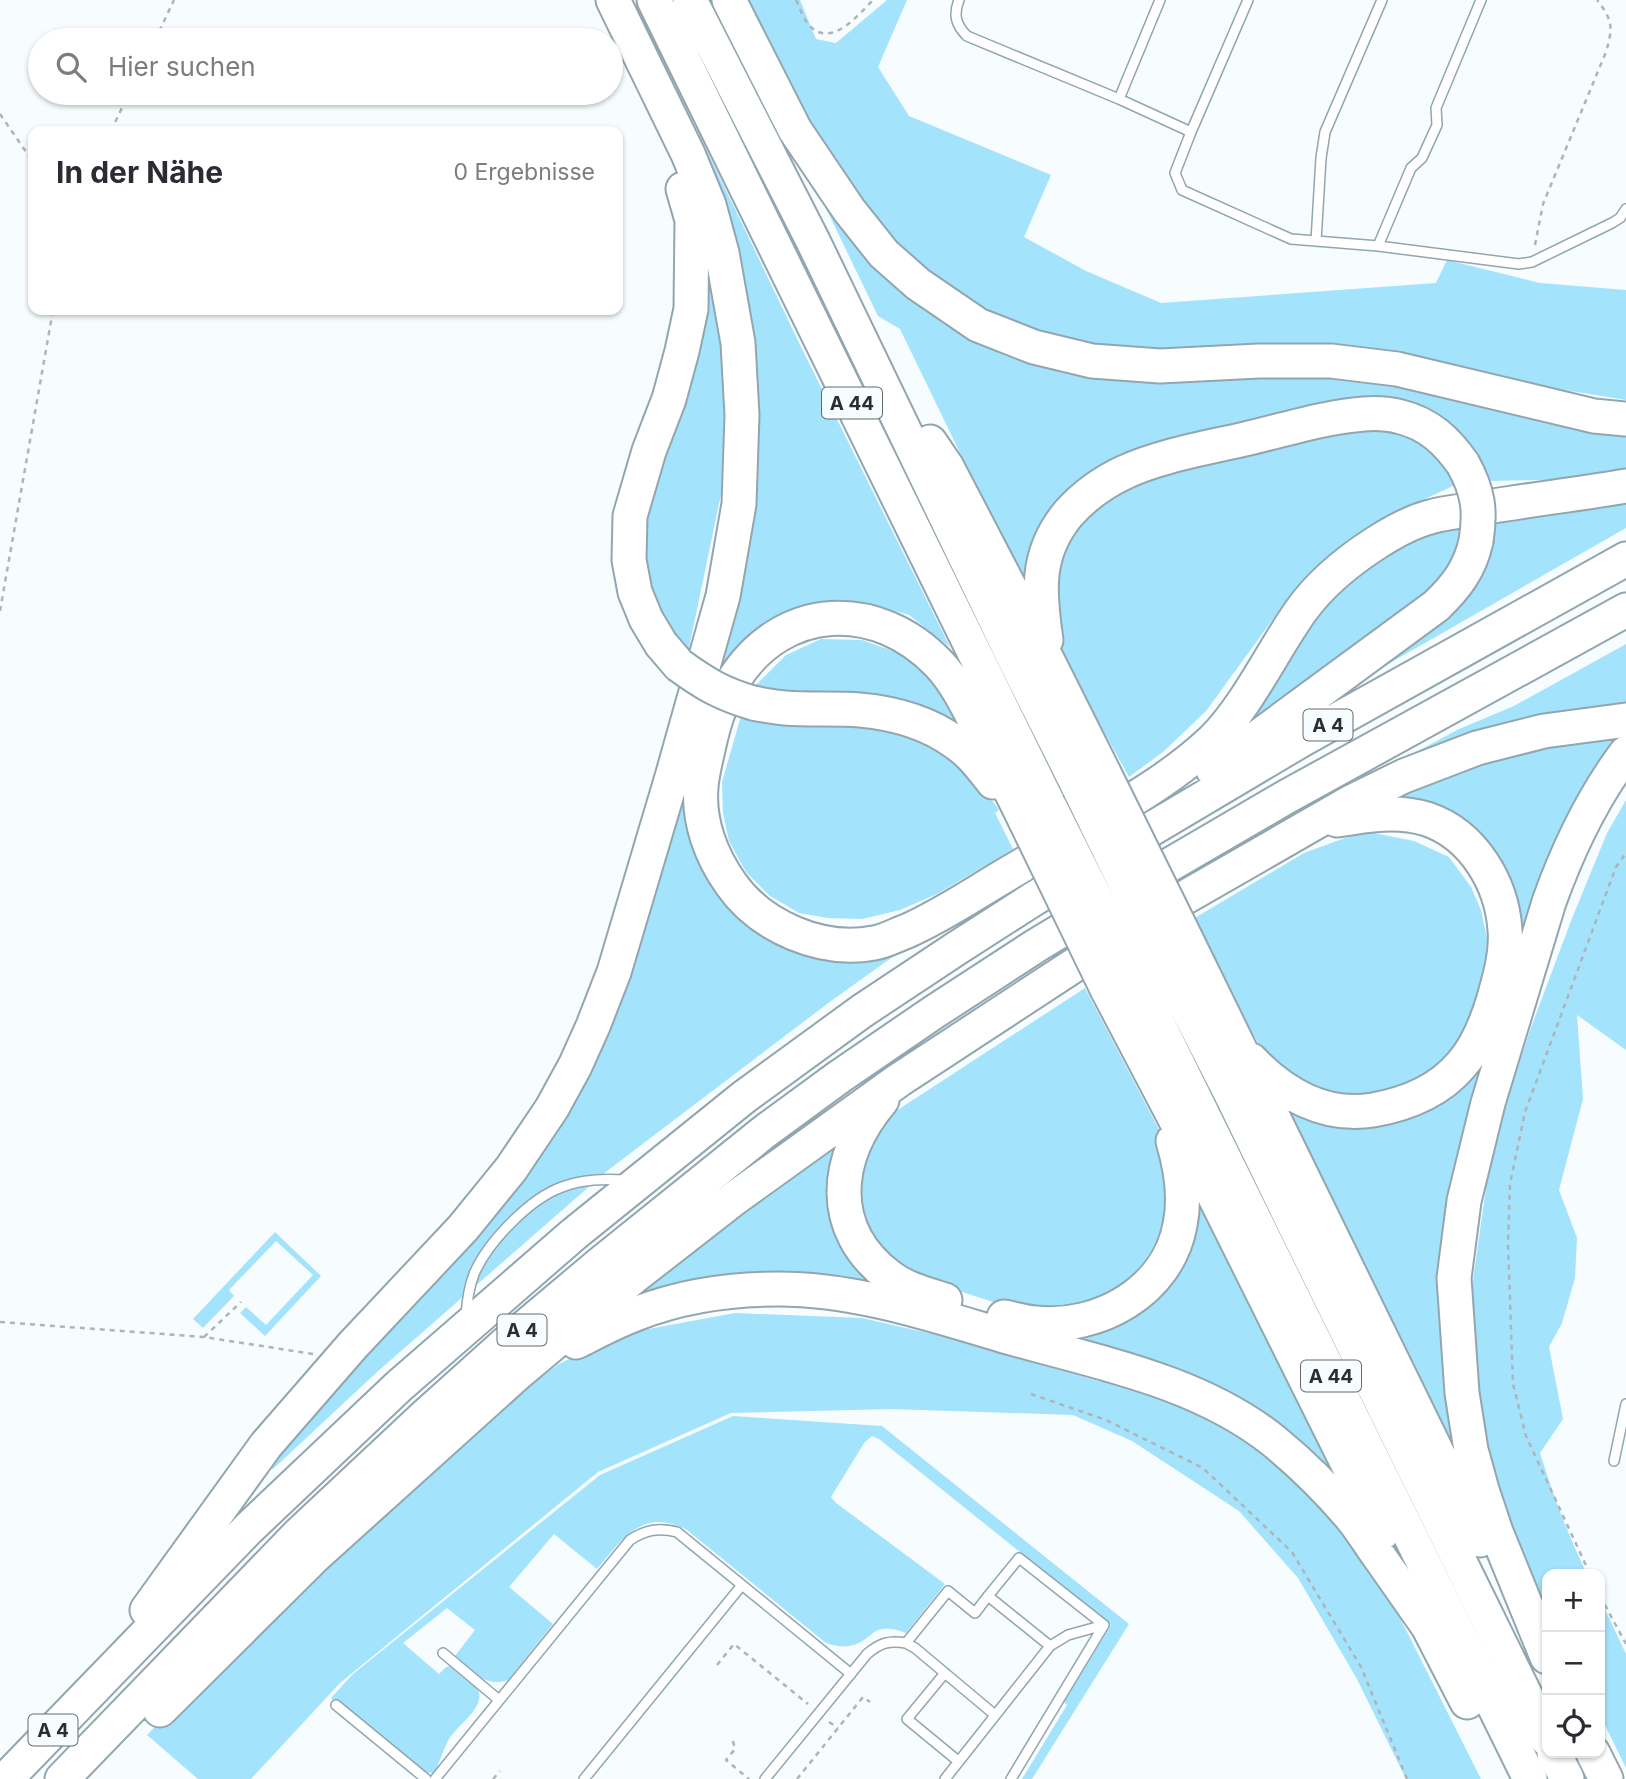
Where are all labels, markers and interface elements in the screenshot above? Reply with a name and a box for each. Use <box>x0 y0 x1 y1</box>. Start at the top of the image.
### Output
search box <box>28 28 623 105</box>
icon: search <box>52 48 90 86</box>
text: Hier suchen <box>108 51 256 82</box>
text: In der Nähe <box>56 154 223 190</box>
text: 0 Ergebnisse <box>453 158 595 186</box>
road number: A 44 <box>822 388 882 418</box>
road number: A 4 <box>1304 710 1352 740</box>
road number: A 4 <box>498 1314 546 1346</box>
road number: A 44 <box>1301 1360 1361 1392</box>
map controls <box>1542 1569 1605 1758</box>
button: + <box>1542 1569 1605 1632</box>
button: − <box>1542 1632 1605 1695</box>
button: locate <box>1542 1695 1605 1758</box>
road number: A 4 <box>28 1714 78 1746</box>

